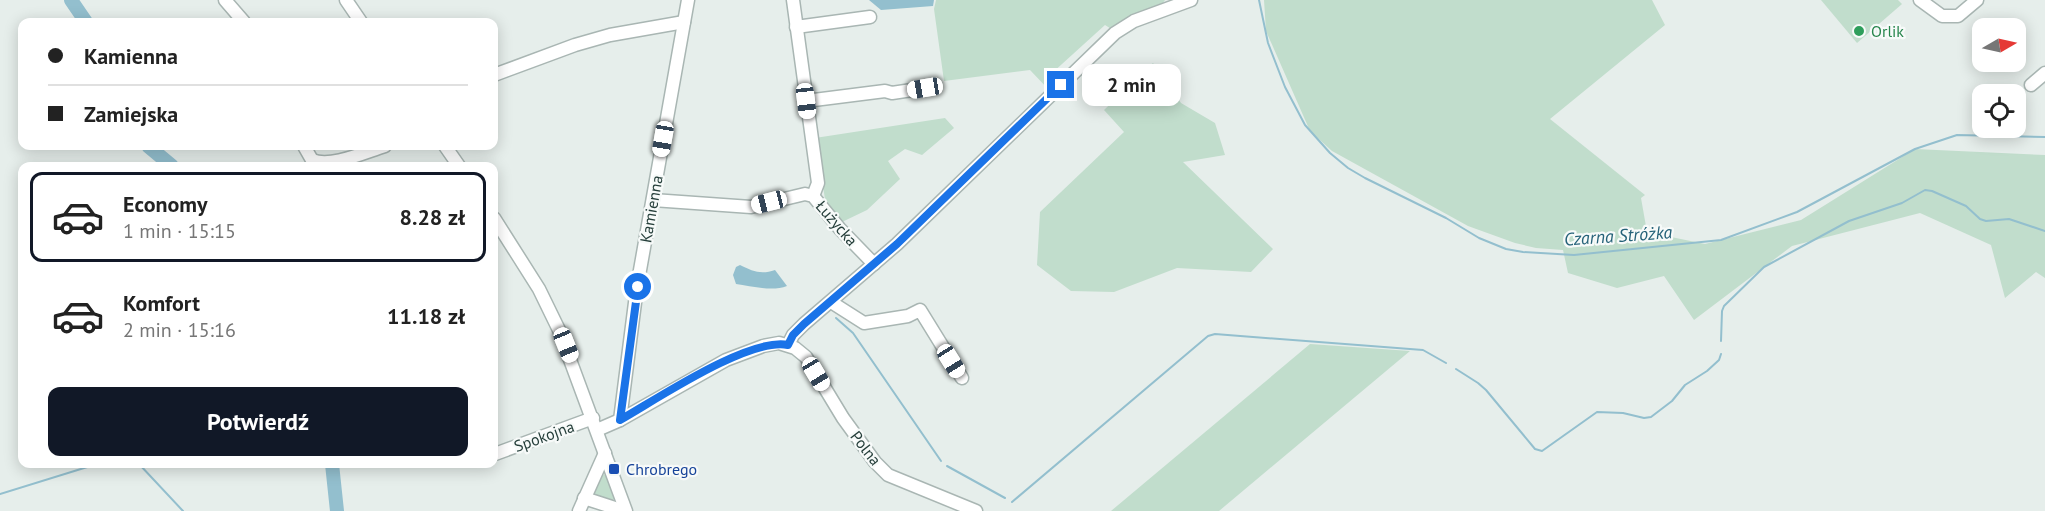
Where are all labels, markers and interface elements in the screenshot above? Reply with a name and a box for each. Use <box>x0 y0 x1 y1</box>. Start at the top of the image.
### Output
north arrow <box>1972 18 2026 72</box>
map controls <box>1972 18 2026 138</box>
place label: Orlik <box>1871 21 1904 41</box>
marker: Orlik <box>1852 24 1866 38</box>
text: Kamienna <box>84 42 178 70</box>
callout: 2 min <box>1082 64 1181 106</box>
route end <box>1047 71 1074 98</box>
text: 2 min <box>1107 72 1156 98</box>
car <box>906 76 944 100</box>
car <box>795 82 817 120</box>
button: locate <box>1972 84 2026 138</box>
text: Zamiejska <box>84 100 178 128</box>
car <box>651 120 675 158</box>
street label: Kamienna <box>635 174 667 244</box>
car <box>749 189 789 215</box>
icon: car <box>51 190 105 244</box>
text: Economy <box>123 190 207 218</box>
street label: Łużycka <box>812 196 862 250</box>
text: 8.28 zł <box>400 203 465 231</box>
text: 1 min · 15:15 <box>123 218 236 244</box>
water label: Czarna Stróżka <box>1563 220 1673 251</box>
route start <box>624 273 651 300</box>
icon: car <box>51 289 105 343</box>
text: Komfort <box>123 289 200 317</box>
text: 11.18 zł <box>387 302 465 330</box>
text: 2 min · 15:16 <box>123 317 236 343</box>
car <box>551 325 581 365</box>
car <box>934 341 968 381</box>
car <box>799 354 833 394</box>
button: Potwierdź <box>48 387 468 456</box>
street label: Spokojna <box>511 416 577 456</box>
street label: Polna <box>846 427 886 469</box>
place label: Chrobrego <box>626 459 697 479</box>
marker: Chrobrego <box>607 462 621 476</box>

